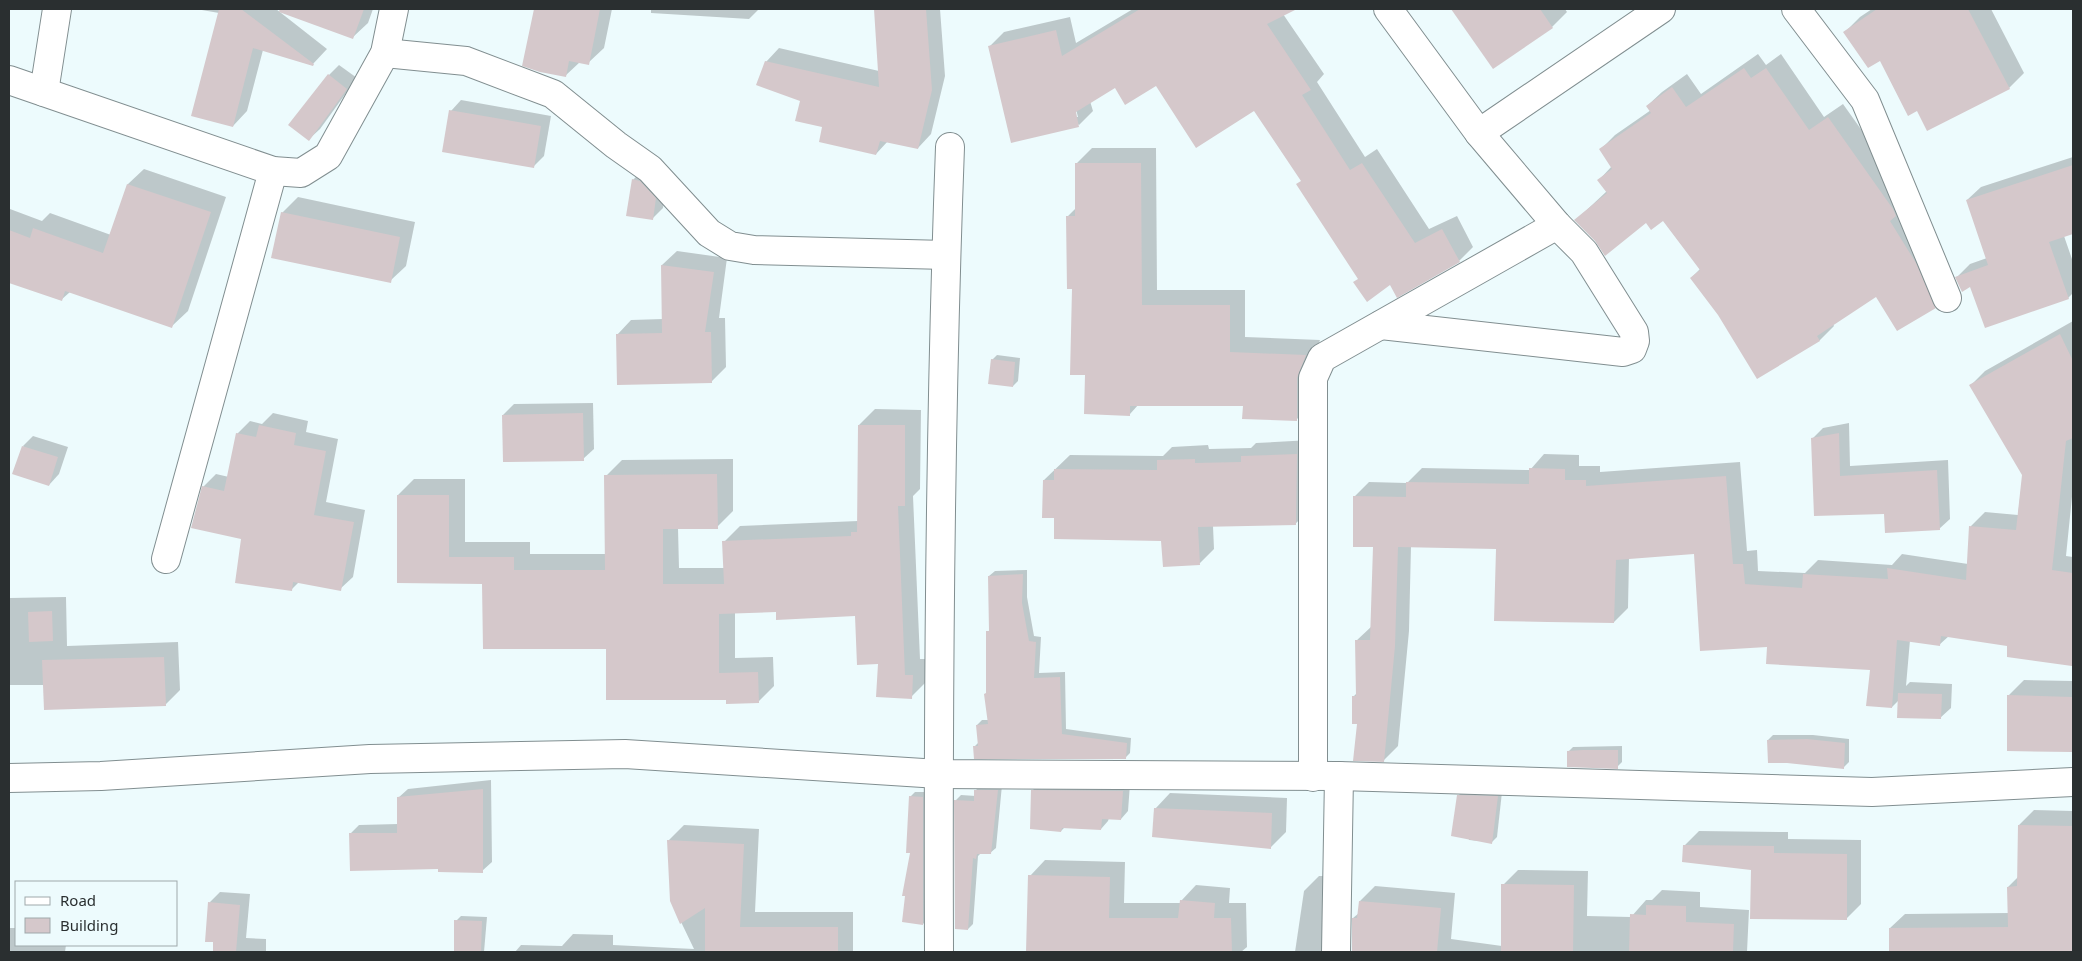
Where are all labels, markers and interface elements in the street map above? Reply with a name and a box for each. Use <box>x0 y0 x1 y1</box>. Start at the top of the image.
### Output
legend <box>15 881 178 946</box>
text: Road <box>60 890 96 910</box>
text: Building <box>60 915 118 935</box>

